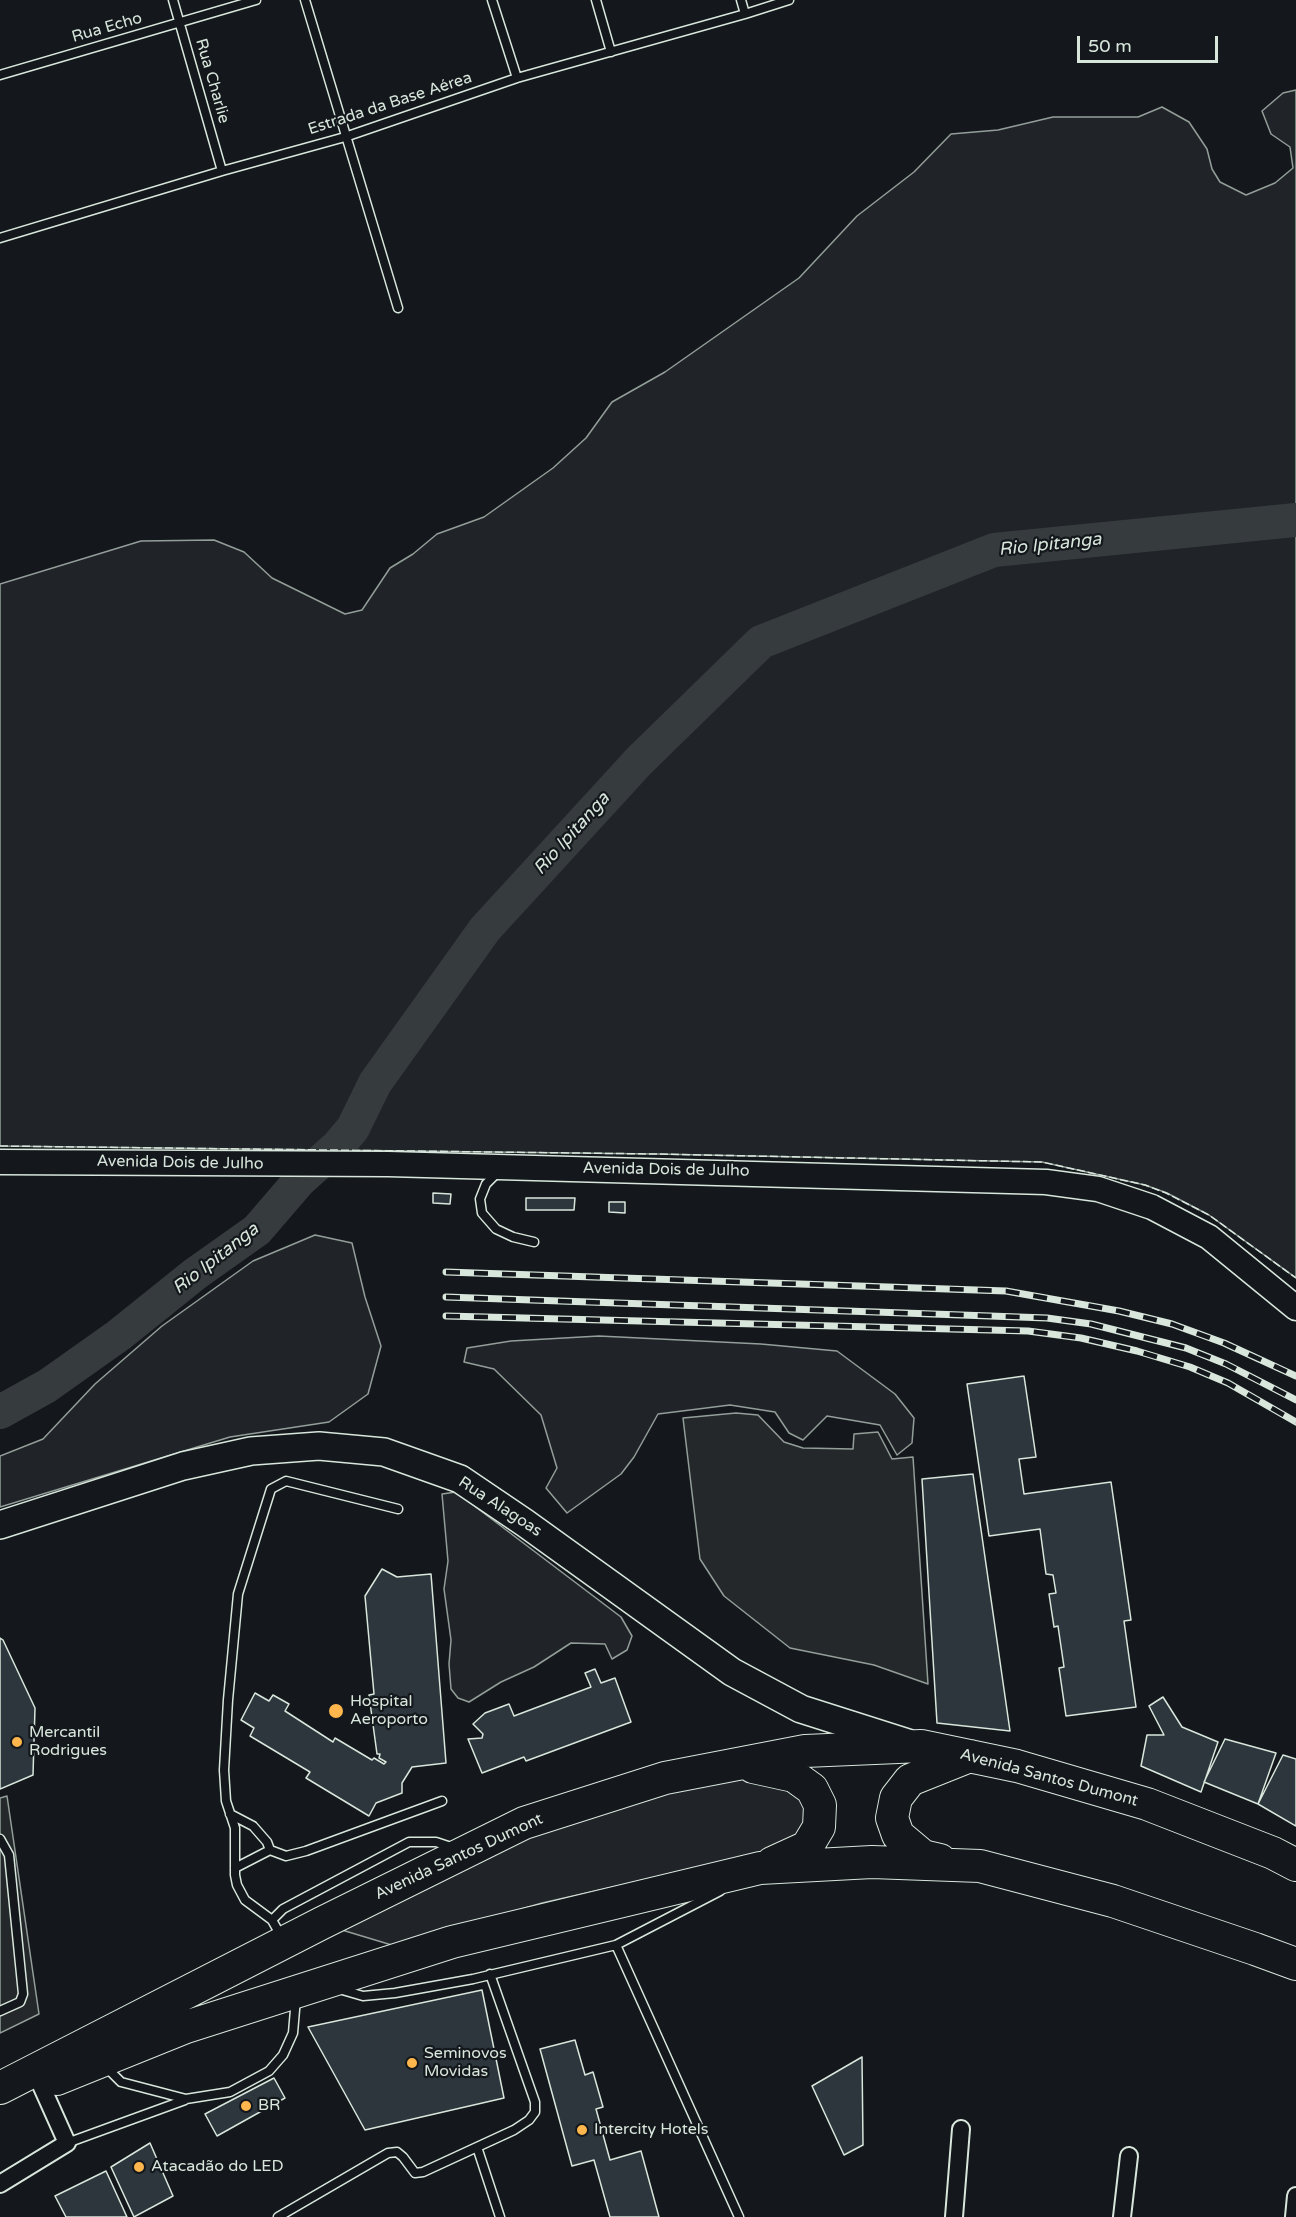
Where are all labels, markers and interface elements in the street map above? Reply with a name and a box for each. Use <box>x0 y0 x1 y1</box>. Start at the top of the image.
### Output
street label: Rua Echo <box>70 9 144 47</box>
scale bar <box>1080 24 1221 62</box>
text: 50 m <box>1088 35 1132 57</box>
street label: Rua Charlie <box>191 36 233 126</box>
street label: Estrada da Base Aérea <box>306 68 474 140</box>
water label: Rio Ipitanga <box>998 529 1102 561</box>
water label: Rio Ipitanga <box>529 788 615 880</box>
street label: Avenida Dois de Julho <box>96 1152 264 1174</box>
street label: Avenida Dois de Julho <box>582 1159 750 1181</box>
water label: Rio Ipitanga <box>169 1219 263 1299</box>
street label: Rua Alagoas <box>455 1473 545 1541</box>
place label: Hospital Aeroporto <box>350 1692 428 1730</box>
marker: Hospital Aeroporto <box>327 1702 345 1720</box>
place label: Mercantil Rodrigues <box>29 1723 107 1761</box>
marker: Mercantil Rodrigues <box>10 1735 24 1749</box>
street label: Avenida Santos Dumont <box>958 1745 1140 1811</box>
street label: Avenida Santos Dumont <box>372 1810 546 1904</box>
place label: Seminovos Movidas <box>424 2044 507 2082</box>
marker: Seminovos Movidas <box>405 2056 419 2070</box>
place label: BR <box>258 2096 280 2116</box>
marker: BR <box>239 2099 253 2113</box>
place label: Intercity Hotels <box>594 2120 708 2140</box>
marker: Intercity Hotels <box>575 2123 589 2137</box>
place label: Atacadão do LED <box>151 2157 284 2177</box>
marker: Atacadão do LED <box>132 2160 146 2174</box>

